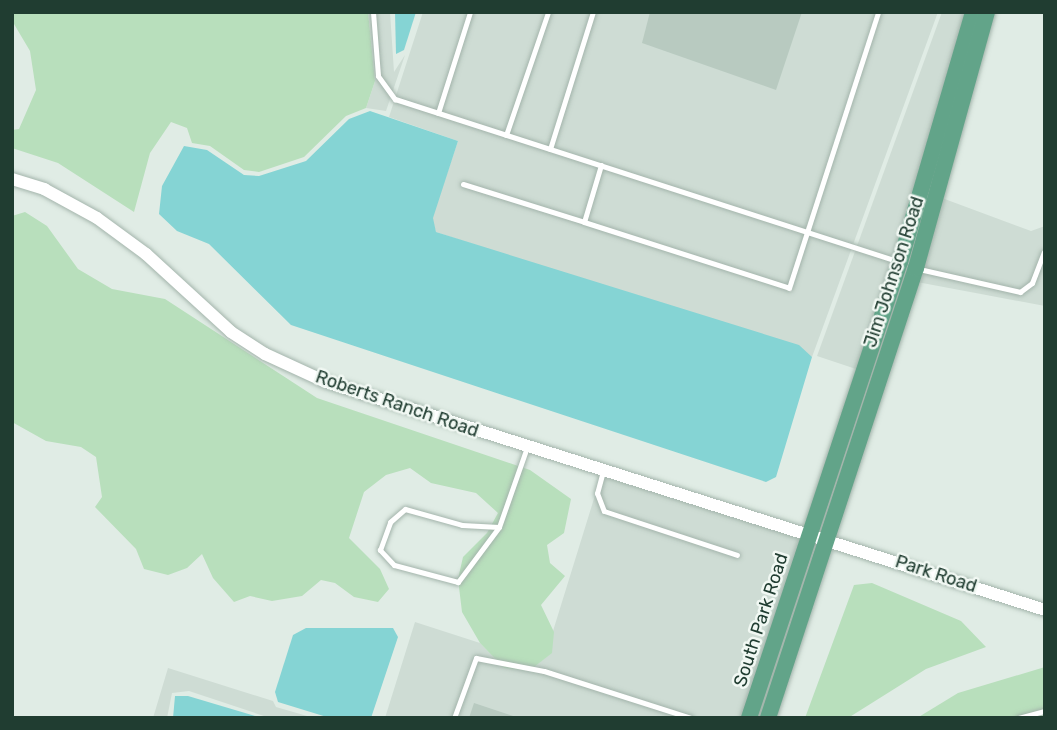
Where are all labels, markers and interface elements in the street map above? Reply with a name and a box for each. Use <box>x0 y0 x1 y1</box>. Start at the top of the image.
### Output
street label: Jim Johnson Road <box>859 194 929 350</box>
street label: Roberts Ranch Road <box>313 366 481 442</box>
street label: South Park Road <box>729 550 793 690</box>
street label: Park Road <box>892 551 980 597</box>

